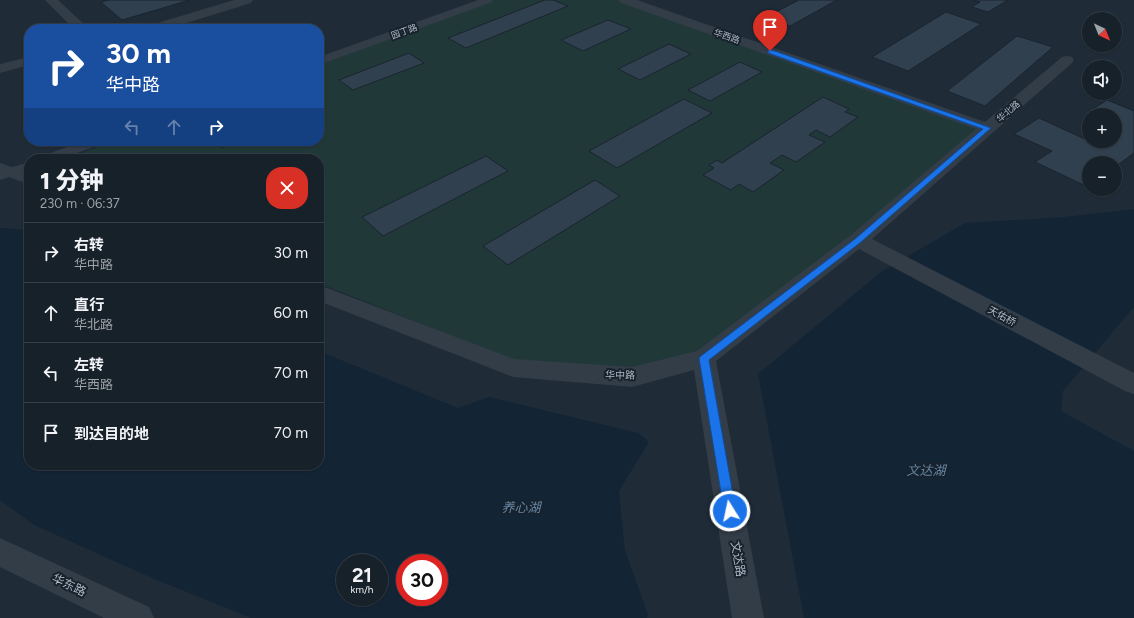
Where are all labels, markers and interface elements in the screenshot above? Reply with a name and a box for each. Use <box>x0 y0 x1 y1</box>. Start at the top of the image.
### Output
pin <box>753 10 787 51</box>
north arrow <box>1082 12 1122 52</box>
map controls <box>1082 12 1122 196</box>
icon: arrive <box>759 16 781 38</box>
street label: 园丁路 <box>389 21 419 41</box>
street label: 华西路 <box>712 26 742 46</box>
text: 30 m <box>106 36 171 70</box>
icon: right <box>40 40 92 92</box>
button: sound <box>1082 60 1122 100</box>
text: 华中路 <box>106 74 160 96</box>
street label: 华北路 <box>994 98 1022 124</box>
button: + <box>1082 108 1122 148</box>
icon: left <box>121 116 143 138</box>
icon: ahead <box>163 116 185 138</box>
icon: right <box>205 116 227 138</box>
button: − <box>1082 156 1122 196</box>
text: 1 分钟 <box>40 166 104 195</box>
button: close <box>266 167 308 209</box>
text: 230 m · 06:37 <box>40 196 120 211</box>
text: 右转 <box>74 236 104 254</box>
icon: right <box>40 242 62 264</box>
text: 30 m <box>274 244 308 262</box>
text: 华中路 <box>74 257 113 272</box>
text: 直行 <box>74 296 104 314</box>
icon: ahead <box>40 302 62 324</box>
street label: 天佑桥 <box>986 303 1018 329</box>
text: 60 m <box>273 304 308 322</box>
text: 华北路 <box>74 317 113 332</box>
text: 左转 <box>74 356 104 374</box>
icon: left <box>40 362 62 384</box>
text: 70 m <box>274 364 308 382</box>
street label: 华中路 <box>605 368 635 382</box>
text: 华西路 <box>74 377 113 392</box>
icon: arrive <box>40 422 62 444</box>
text: 70 m <box>274 424 308 442</box>
text: 到达目的地 <box>74 425 149 443</box>
water label: 文达湖 <box>906 463 947 478</box>
position arrow <box>709 490 751 532</box>
water label: 养心湖 <box>501 500 542 515</box>
street label: 文达路 <box>728 540 748 578</box>
speed limit sign: 30 <box>396 554 448 606</box>
text: 21 <box>352 563 372 587</box>
street label: 华东路 <box>50 571 88 599</box>
text: km/h <box>351 583 373 596</box>

